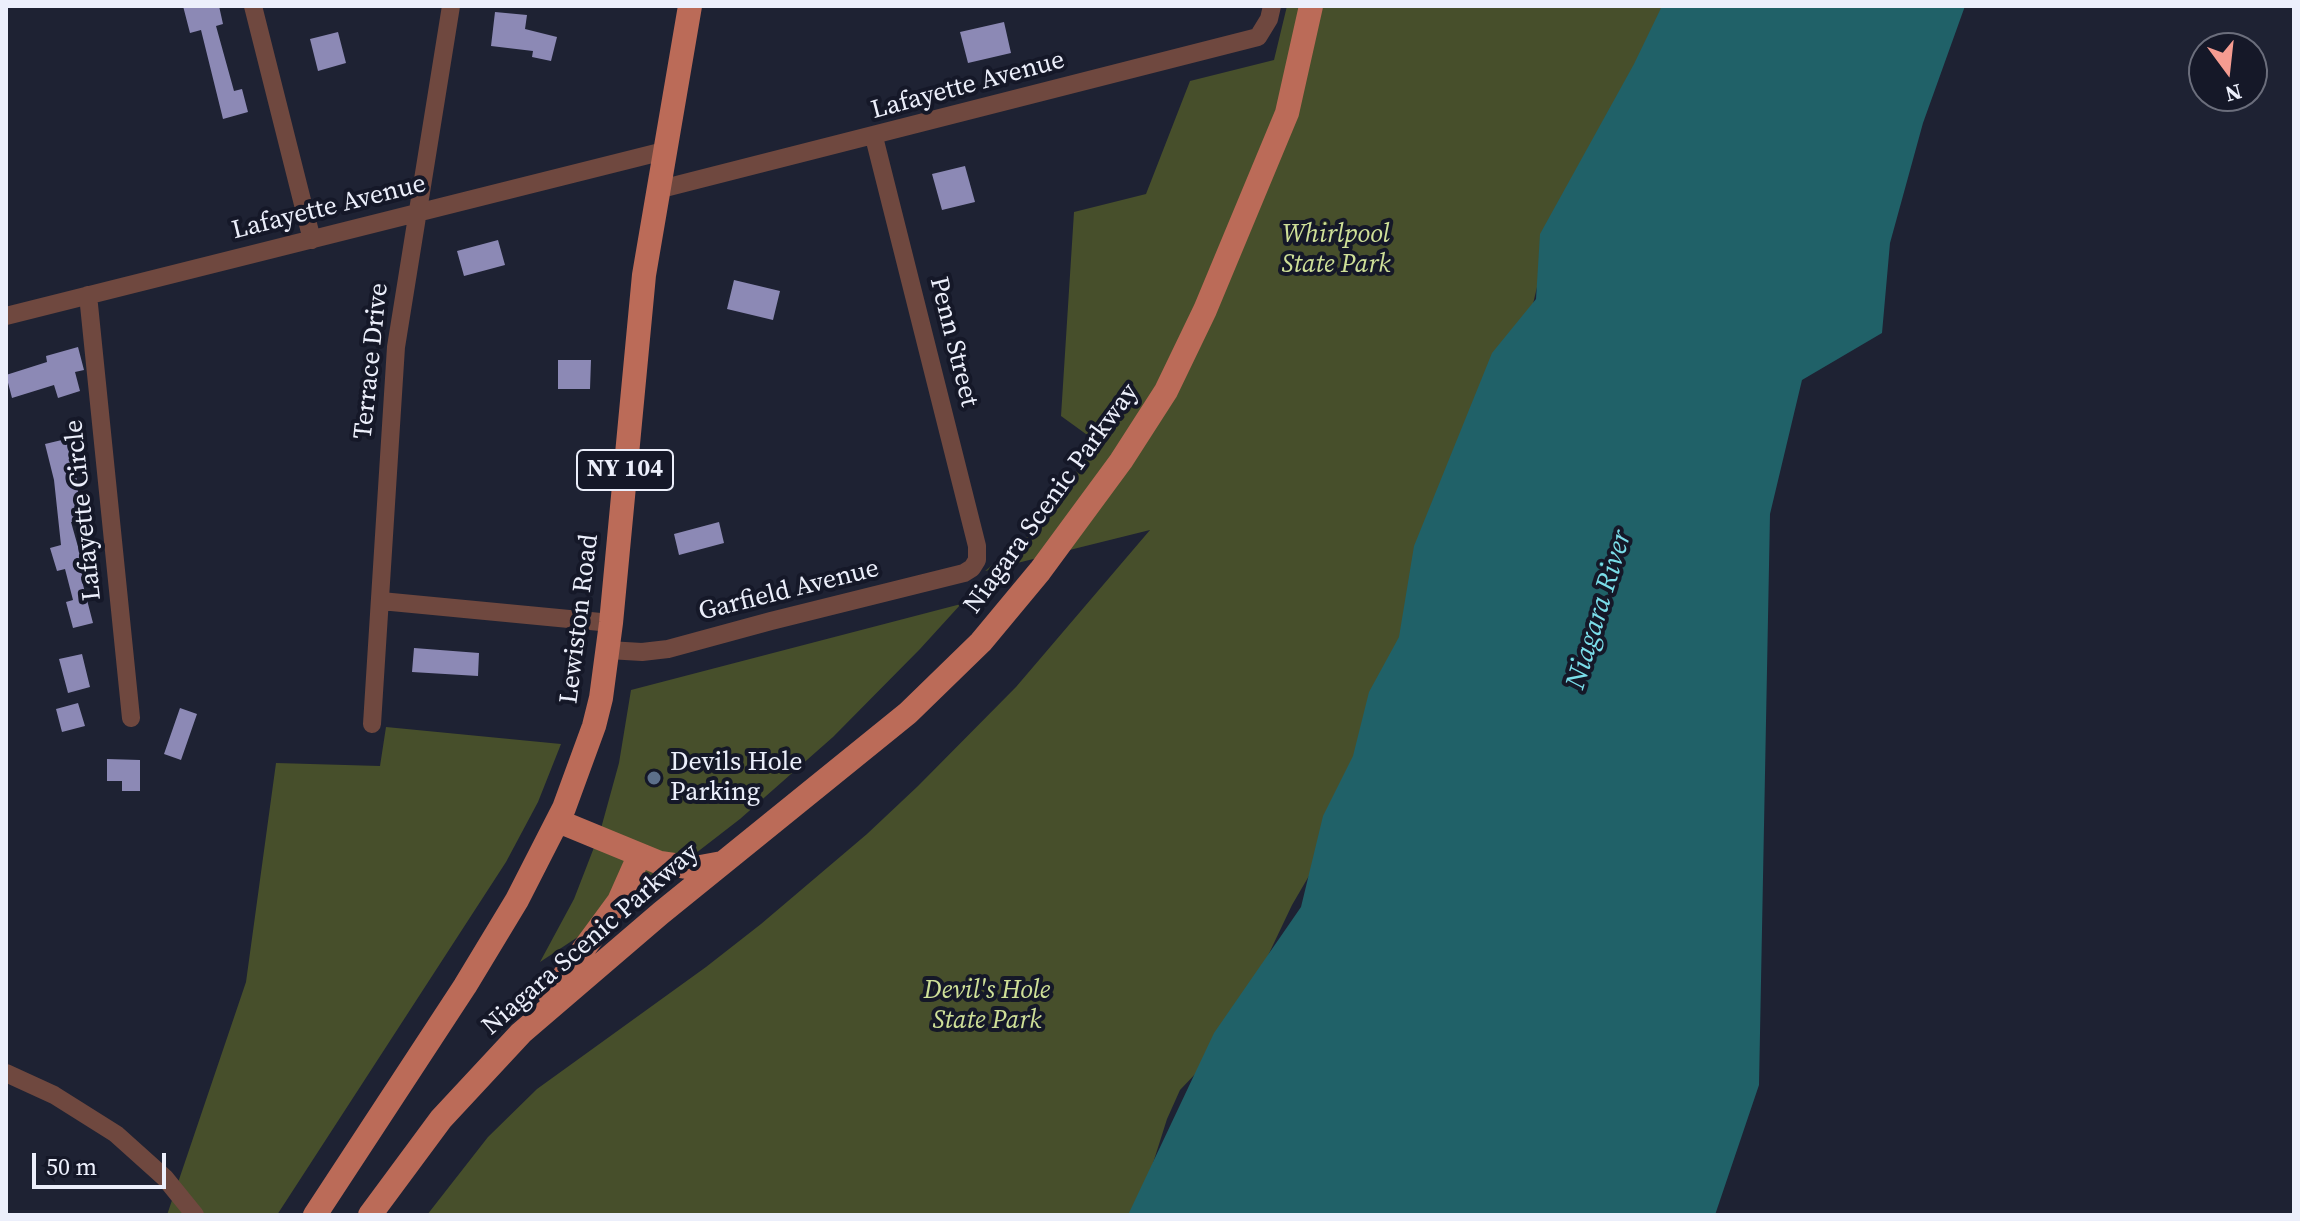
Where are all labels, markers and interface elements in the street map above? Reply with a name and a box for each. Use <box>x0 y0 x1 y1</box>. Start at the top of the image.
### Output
north arrow <box>2188 32 2268 112</box>
street label: Lafayette Avenue <box>868 45 1068 127</box>
text: N <box>2222 77 2245 110</box>
street label: Lafayette Avenue <box>229 169 429 247</box>
park label: Whirlpool State Park <box>1281 219 1391 280</box>
street label: Penn Street <box>922 274 984 410</box>
street label: Terrace Drive <box>348 281 396 441</box>
street label: Niagara Scenic Parkway <box>958 378 1146 620</box>
street label: Lafayette Circle <box>59 418 109 602</box>
road number: NY 104 <box>577 450 673 490</box>
water label: Niagara River <box>1560 527 1640 693</box>
street label: Lewiston Road <box>554 532 606 706</box>
street label: Garfield Avenue <box>696 554 882 628</box>
place label: Devils Hole Parking <box>670 747 802 808</box>
marker: Devils Hole Parking <box>645 769 663 787</box>
street label: Niagara Scenic Parkway <box>476 838 706 1042</box>
park label: Devil's Hole State Park <box>924 975 1050 1036</box>
scale bar <box>36 1137 170 1187</box>
text: 50 m <box>46 1150 97 1183</box>

